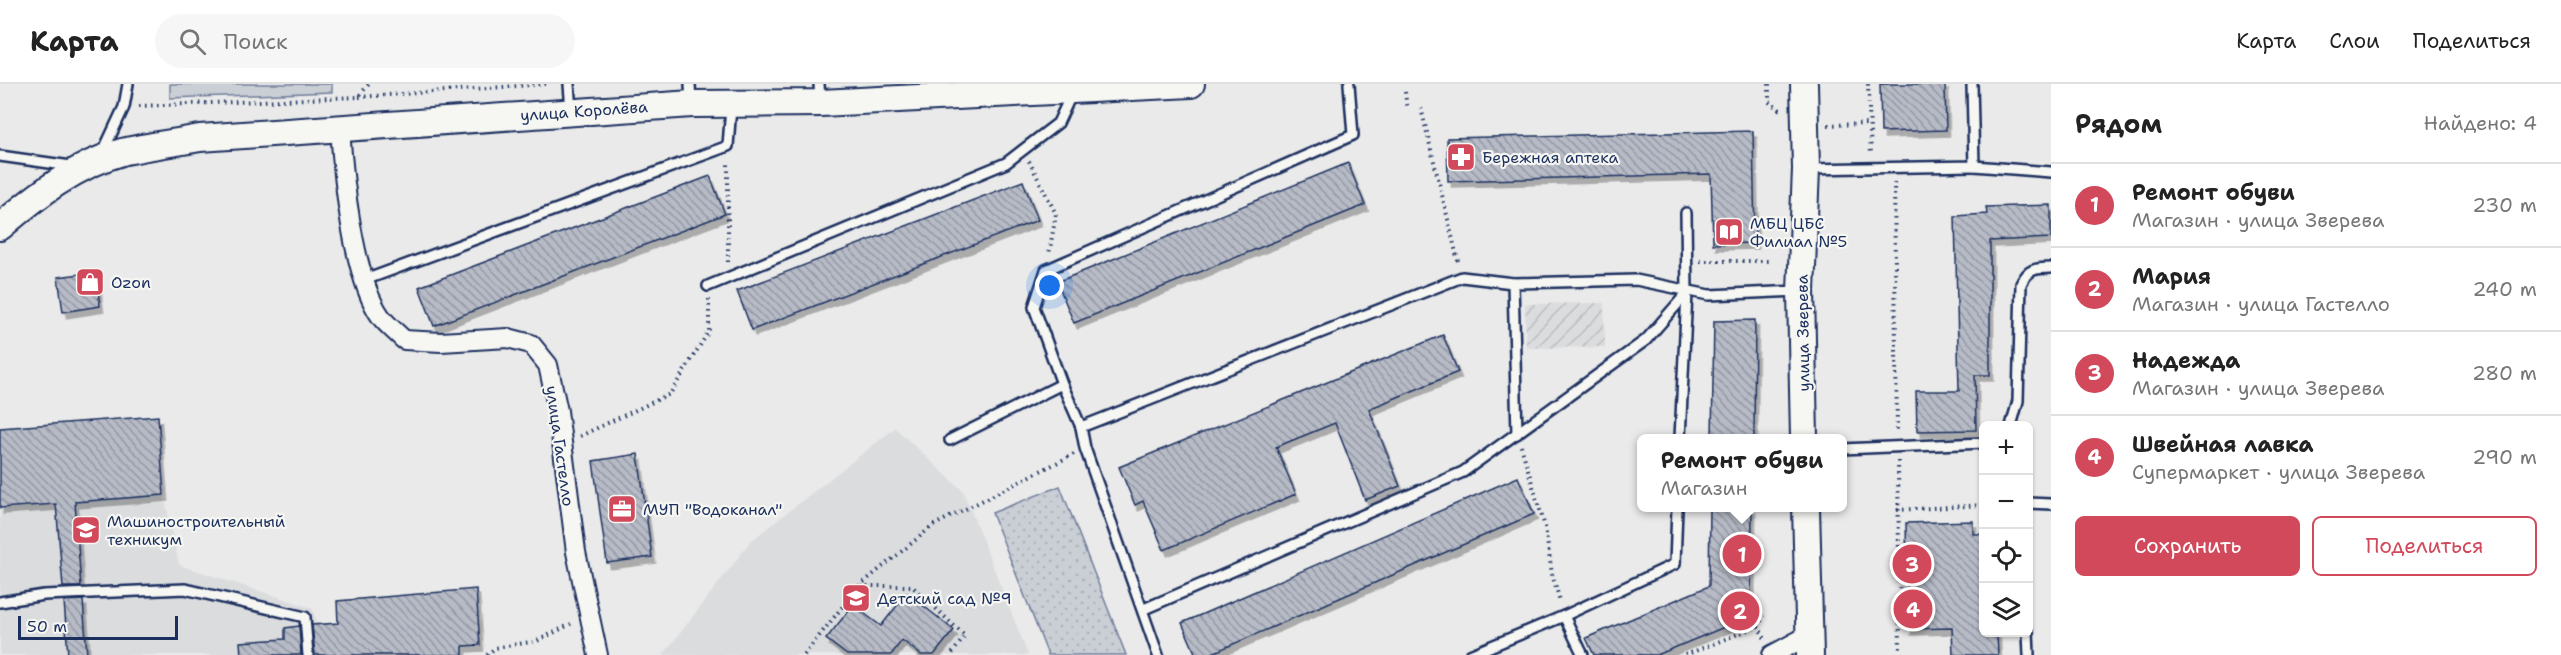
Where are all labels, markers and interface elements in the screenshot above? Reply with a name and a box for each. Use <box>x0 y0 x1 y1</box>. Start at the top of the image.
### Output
search box <box>155 14 575 68</box>
text: Карта <box>30 22 119 60</box>
icon: search <box>176 25 209 58</box>
text: Поиск <box>224 27 288 56</box>
text: Карта <box>2236 27 2296 55</box>
text: Слои <box>2329 27 2380 55</box>
text: Поделиться <box>2413 27 2531 55</box>
street label: улица Королёва <box>520 96 649 126</box>
text: Рядом <box>2075 106 2162 141</box>
text: Найдено: 4 <box>2424 110 2537 136</box>
pharmacy icon: Бережная аптека <box>1445 141 1477 173</box>
place label: Бережная аптека <box>1482 147 1619 168</box>
text: Ремонт обуви <box>2132 178 2295 207</box>
text: 1 <box>2090 192 2099 218</box>
text: 230 m <box>2472 192 2537 218</box>
text: Магазин · улица Зверева <box>2132 207 2385 233</box>
place label: МБЦ ЦБС Филиал №5 <box>1750 213 1847 252</box>
library icon: МБЦ ЦБС Филиал №5 <box>1713 216 1745 248</box>
text: Мария <box>2132 262 2211 291</box>
shop icon: Ozon <box>74 266 106 298</box>
your location <box>1035 271 1064 300</box>
place label: Ozon <box>111 272 151 293</box>
street label: улица Зверева <box>1791 274 1815 392</box>
text: 2 <box>2088 276 2102 302</box>
text: 240 m <box>2472 276 2537 302</box>
text: Магазин · улица Гастелло <box>2132 291 2390 317</box>
text: Надежда <box>2132 346 2240 375</box>
text: 3 <box>2088 360 2102 386</box>
text: 280 m <box>2472 360 2537 386</box>
text: Магазин · улица Зверева <box>2132 375 2385 401</box>
street label: улица Гастелло <box>541 384 579 508</box>
map controls <box>1979 421 2033 637</box>
button: + <box>1979 421 2033 475</box>
text: Швейная лавка <box>2132 430 2314 459</box>
popup <box>1637 434 1847 512</box>
text: 4 <box>2088 444 2102 470</box>
text: 290 m <box>2472 444 2537 470</box>
text: Ремонт обуви <box>1661 446 1823 475</box>
text: Супермаркет · улица Зверева <box>2132 459 2425 485</box>
text: Магазин <box>1661 475 1747 501</box>
button: − <box>1979 475 2033 529</box>
office icon: МУП "Водоканал" <box>606 493 638 525</box>
place label: МУП "Водоканал" <box>643 499 782 520</box>
place label: Машиностроительный техникум <box>107 511 285 550</box>
school or university icon: Машиностроительный техникум <box>70 514 102 546</box>
button: Сохранить <box>2075 516 2300 576</box>
button: Поделиться <box>2312 516 2537 576</box>
button: locate <box>1979 529 2033 583</box>
pin: 1 <box>1722 532 1762 576</box>
pin: 3 <box>1892 542 1932 586</box>
school or university icon: Детский сад №9 <box>840 582 872 614</box>
button: layers <box>1979 583 2033 637</box>
pin: 4 <box>1894 586 1932 632</box>
place label: Детский сад №9 <box>877 588 1012 609</box>
pin: 2 <box>1720 588 1760 634</box>
scale bar <box>18 613 178 640</box>
text: 50 m <box>27 616 67 637</box>

